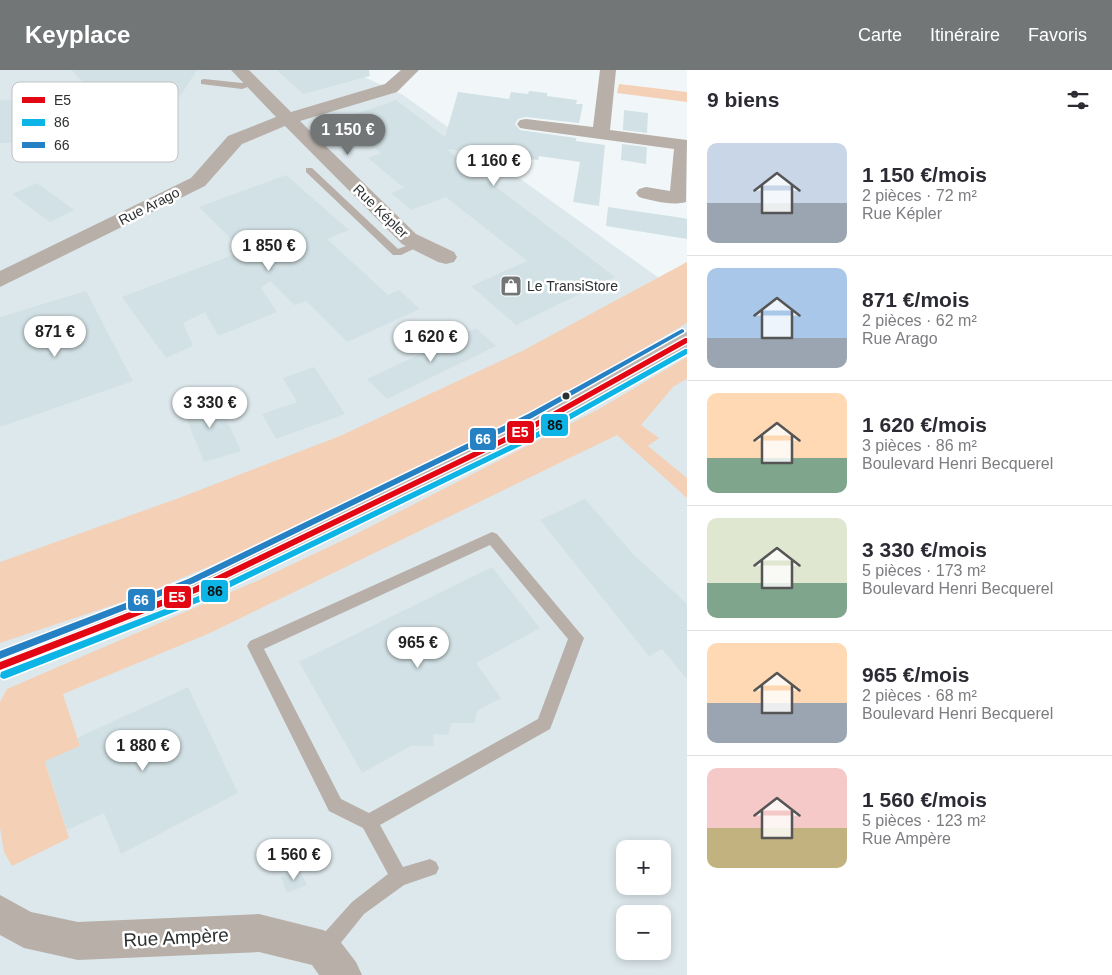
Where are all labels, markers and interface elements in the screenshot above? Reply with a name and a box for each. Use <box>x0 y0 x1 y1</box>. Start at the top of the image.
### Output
text: Keyplace <box>25 21 130 48</box>
text: Carte <box>858 25 902 45</box>
text: Itinéraire <box>930 25 1000 45</box>
text: Favoris <box>1028 25 1087 45</box>
legend <box>12 82 178 162</box>
icon: filters <box>1064 86 1092 114</box>
text: 9 biens <box>707 88 779 111</box>
text: E5 <box>54 92 71 108</box>
text: 86 <box>54 114 70 130</box>
pin: 1 150 € <box>302 114 394 156</box>
text: 1 150 € <box>321 121 375 138</box>
text: 66 <box>54 137 70 153</box>
pin: 1 160 € <box>448 144 540 187</box>
text: 1 160 € <box>467 152 521 169</box>
icon: home <box>747 163 807 223</box>
text: 1 150 €/mois <box>862 163 987 186</box>
street label: Rue Képler <box>350 181 412 241</box>
street label: Rue Arago <box>116 184 182 228</box>
text: 2 pièces · 72 m² <box>862 187 977 204</box>
text: Rue Képler <box>862 205 942 222</box>
pin: 1 850 € <box>223 230 315 272</box>
text: 1 850 € <box>242 237 296 254</box>
shop icon: Le TransiStore <box>499 274 523 298</box>
place label: Le TransiStore <box>527 278 618 294</box>
icon: home <box>747 288 807 348</box>
text: 871 €/mois <box>862 288 969 311</box>
text: 2 pièces · 62 m² <box>862 312 977 329</box>
pin: 871 € <box>20 316 90 358</box>
pin: 1 620 € <box>385 320 477 363</box>
text: 871 € <box>35 323 75 340</box>
text: 1 620 € <box>404 328 458 345</box>
text: Rue Arago <box>862 330 938 347</box>
pin: 3 330 € <box>164 386 256 429</box>
unlabelled marker <box>561 391 571 401</box>
text: 3 330 € <box>183 394 237 411</box>
line badge: 86 <box>540 413 569 437</box>
icon: home <box>747 413 807 473</box>
text: 1 620 €/mois <box>862 413 987 436</box>
text: 86 <box>547 417 563 433</box>
line badge: E5 <box>506 420 535 444</box>
text: E5 <box>511 424 529 440</box>
line badge: 66 <box>469 427 497 451</box>
text: 66 <box>475 431 491 447</box>
text: 3 pièces · 86 m² <box>862 437 977 454</box>
text: Boulevard Henri Becquerel <box>862 455 1053 472</box>
icon: home <box>747 538 807 598</box>
text: 3 330 €/mois <box>862 538 987 561</box>
text: 5 pièces · 173 m² <box>862 562 986 579</box>
line badge: 86 <box>200 579 229 603</box>
text: Boulevard Henri Becquerel <box>862 580 1053 597</box>
text: 86 <box>207 583 223 599</box>
line badge: E5 <box>163 585 192 609</box>
line badge: 66 <box>127 588 156 612</box>
text: E5 <box>168 589 186 605</box>
text: 66 <box>133 592 149 608</box>
pin: 965 € <box>383 626 453 669</box>
text: 965 € <box>398 634 438 651</box>
icon: home <box>747 663 807 723</box>
text: 965 €/mois <box>862 663 969 686</box>
text: 2 pièces · 68 m² <box>862 687 977 704</box>
text: Boulevard Henri Becquerel <box>862 705 1053 722</box>
pin: 1 880 € <box>97 730 189 772</box>
text: 1 880 € <box>116 737 170 754</box>
icon: home <box>747 788 807 848</box>
text: 1 560 €/mois <box>862 788 987 811</box>
text: 5 pièces · 123 m² <box>862 812 986 829</box>
text: Rue Ampère <box>862 830 951 847</box>
pin: 1 560 € <box>248 838 340 881</box>
map controls <box>616 840 671 960</box>
button: + <box>616 840 671 895</box>
text: 1 560 € <box>267 846 321 863</box>
button: − <box>616 905 671 960</box>
street label: Rue Ampère <box>123 924 229 951</box>

